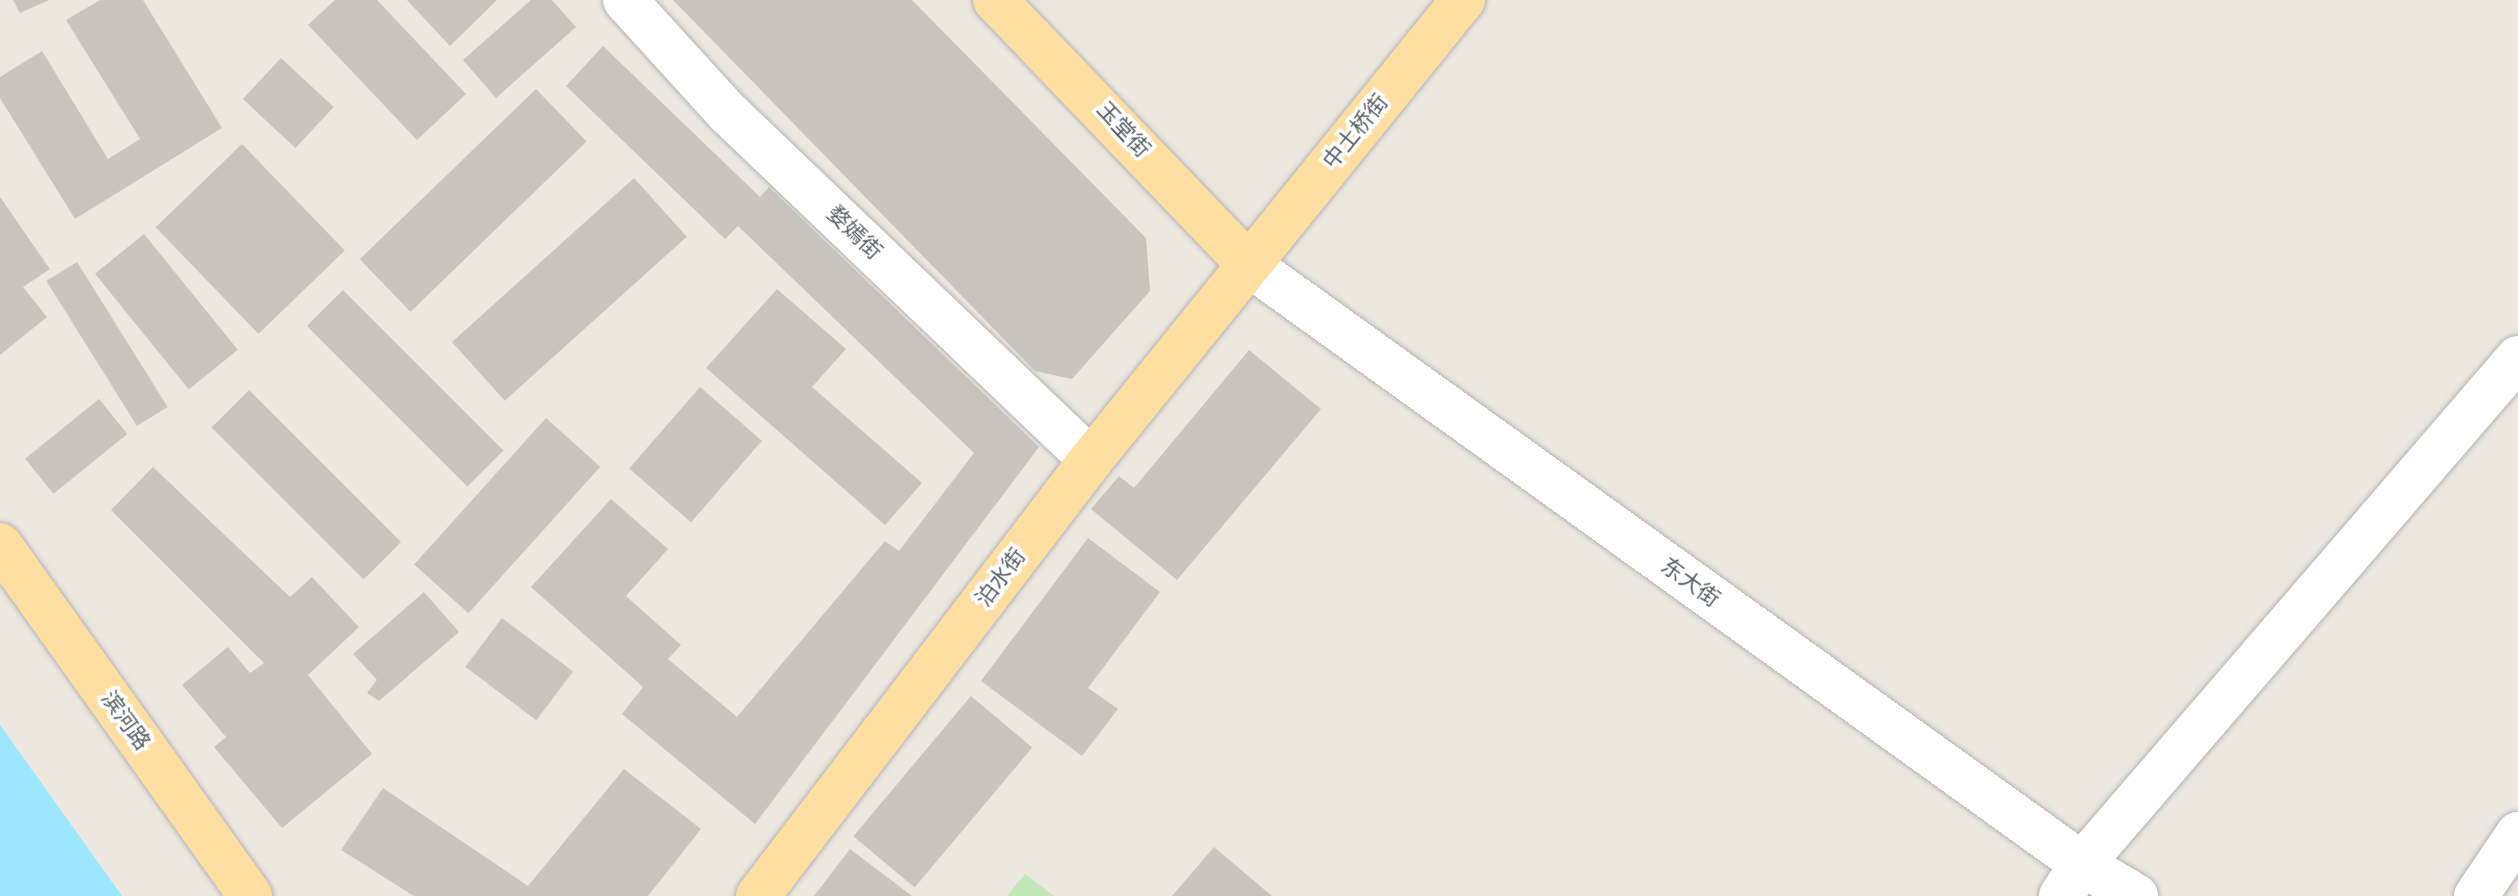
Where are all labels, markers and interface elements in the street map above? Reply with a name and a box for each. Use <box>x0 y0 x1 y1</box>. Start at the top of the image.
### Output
street label: 中土桥街 <box>1318 89 1394 175</box>
street label: 玉堂街 <box>1091 97 1155 163</box>
street label: 婺嫣街 <box>821 201 887 265</box>
street label: 泊水街 <box>971 544 1031 612</box>
street label: 东大街 <box>1656 553 1724 613</box>
street label: 滨河路 <box>95 687 155 755</box>

